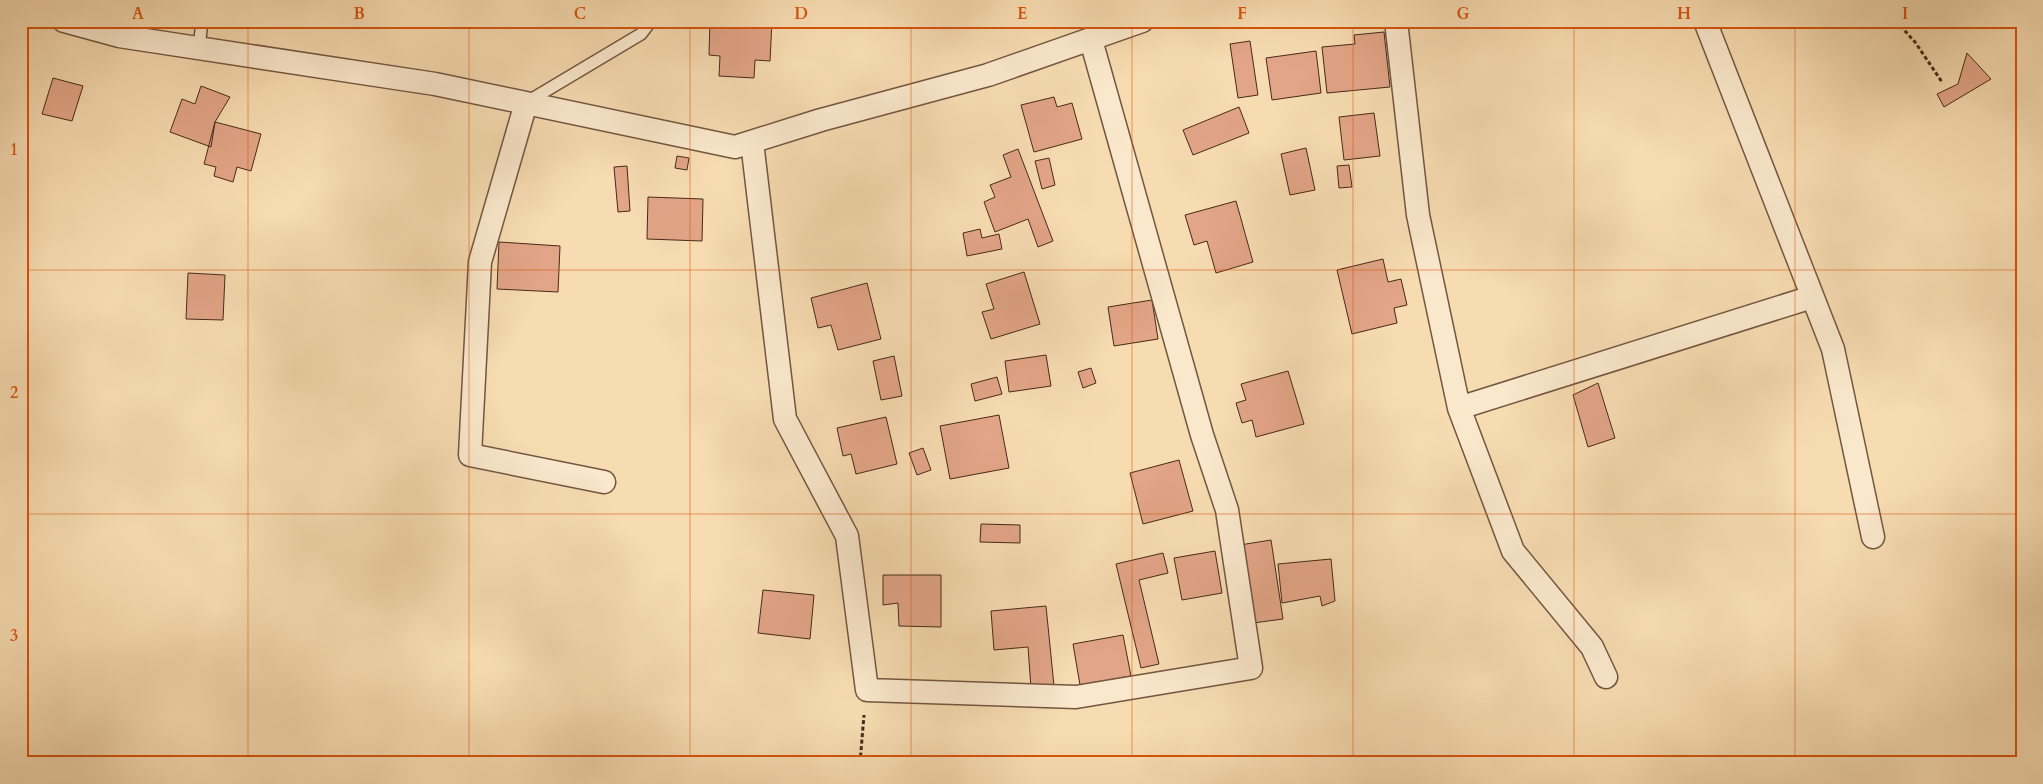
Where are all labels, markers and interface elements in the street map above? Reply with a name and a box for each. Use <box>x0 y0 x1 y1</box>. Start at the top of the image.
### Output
text: A <box>132 3 144 25</box>
text: B <box>353 3 365 25</box>
text: C <box>574 3 586 25</box>
text: D <box>794 3 808 25</box>
text: E <box>1017 3 1027 25</box>
text: F <box>1237 3 1247 25</box>
text: G <box>1456 3 1470 25</box>
text: H <box>1677 3 1691 25</box>
text: I <box>1902 3 1908 25</box>
text: 1 <box>10 139 18 161</box>
text: 2 <box>10 382 18 404</box>
text: 3 <box>10 625 18 647</box>

